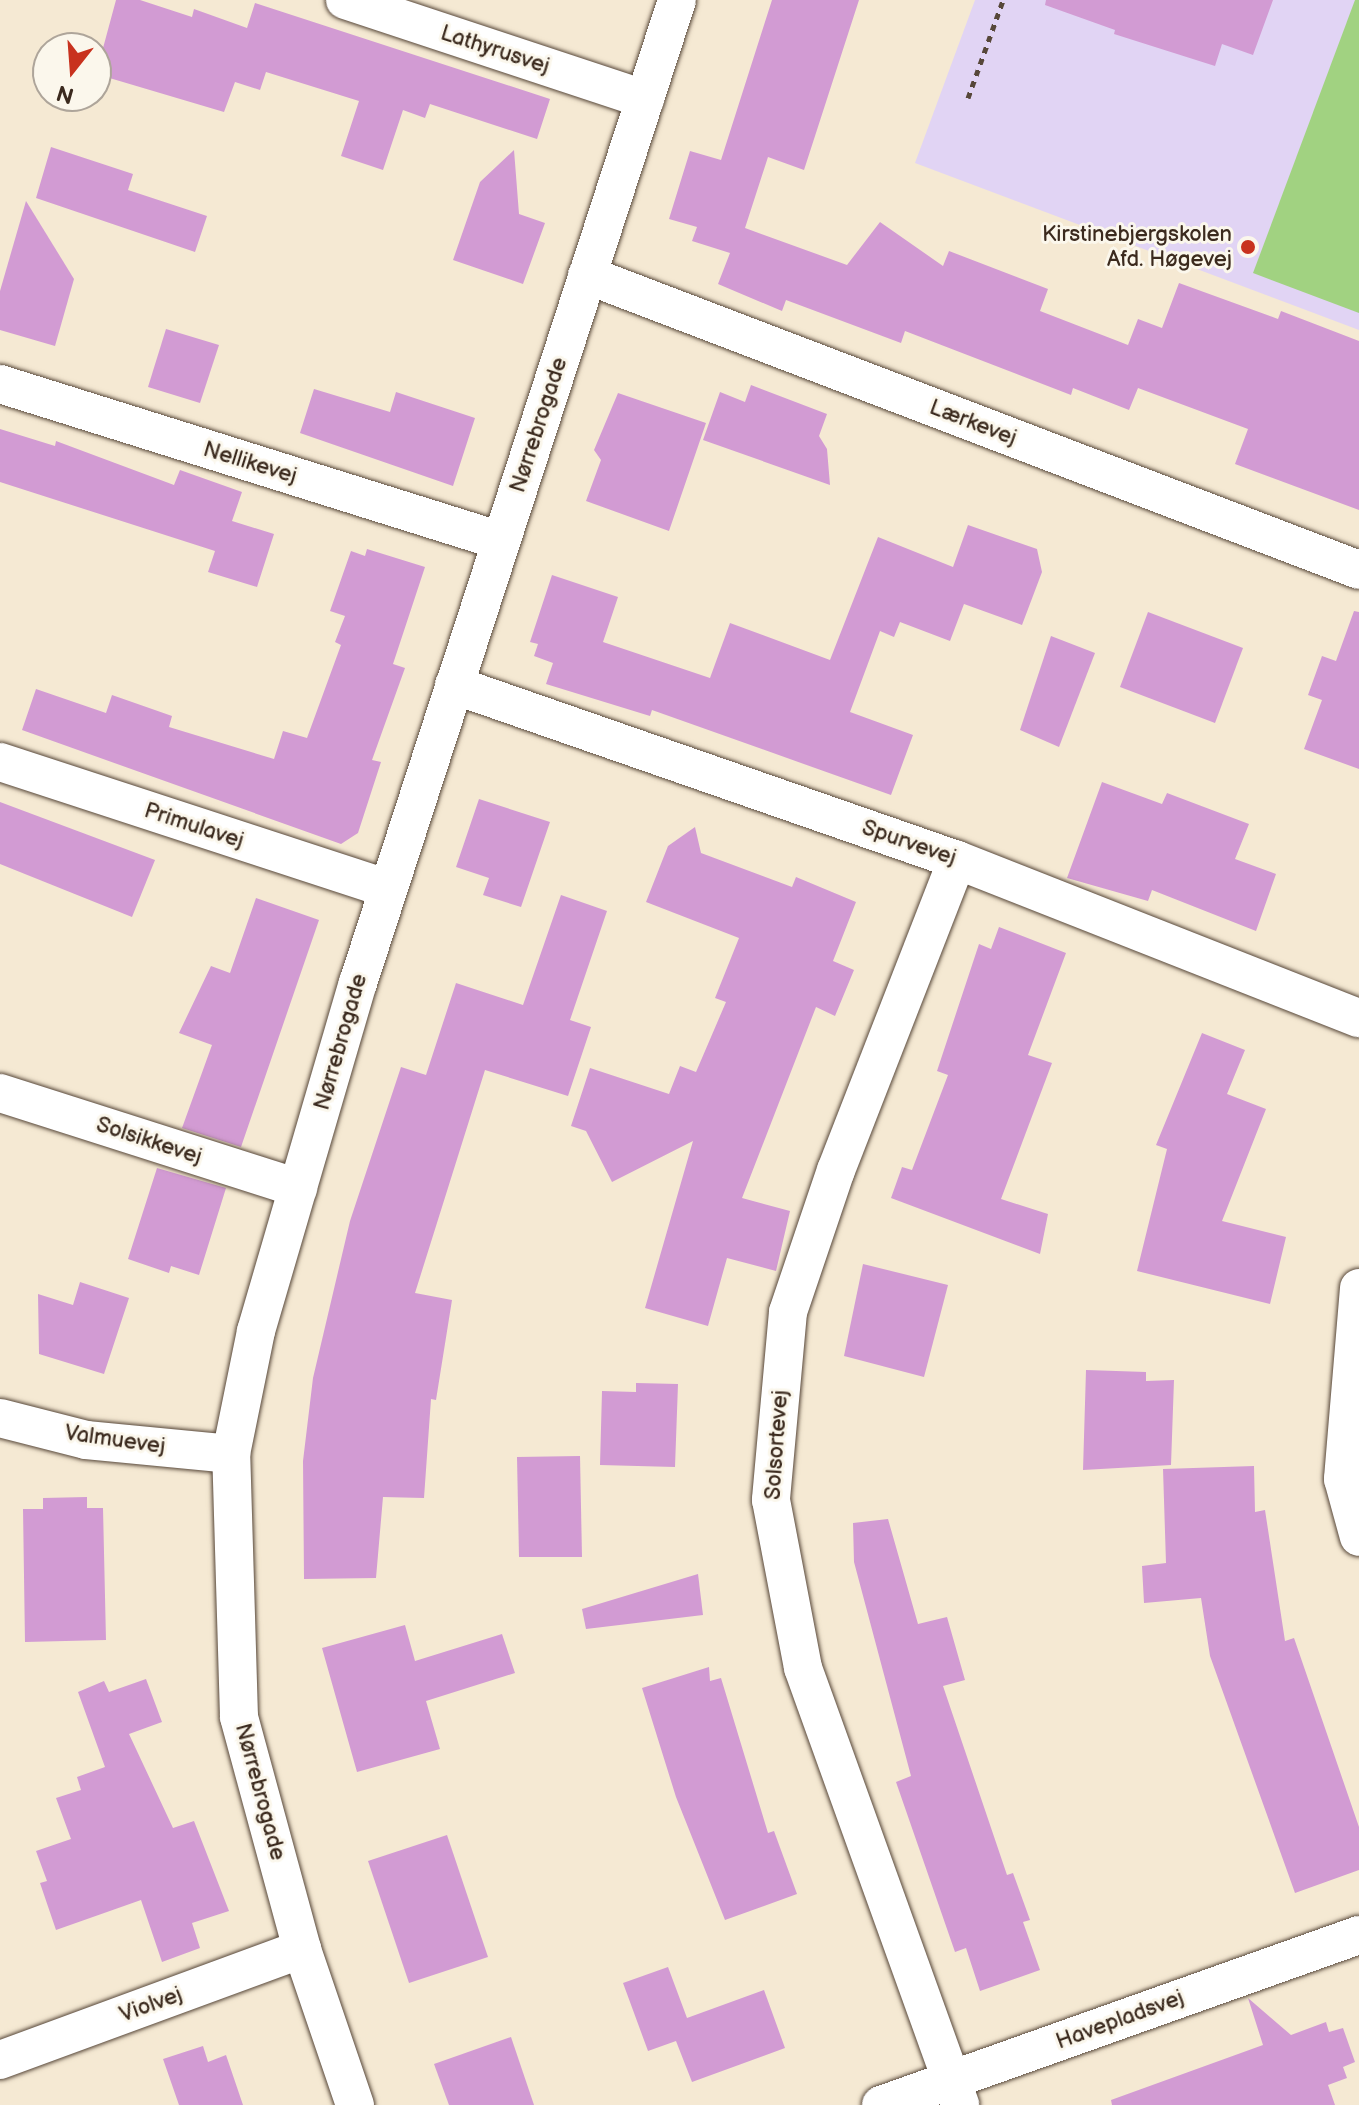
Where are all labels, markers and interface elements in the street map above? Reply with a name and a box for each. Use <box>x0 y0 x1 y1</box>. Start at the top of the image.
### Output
street label: Lathyrusvej <box>437 20 553 80</box>
north arrow <box>32 32 112 112</box>
text: N <box>54 78 77 109</box>
place label: Kirstinebjergskolen Afd. Høgevej <box>1042 221 1232 272</box>
marker: Kirstinebjergskolen Afd. Høgevej <box>1239 238 1257 256</box>
street label: Nørrebrogade <box>505 354 573 496</box>
street label: Lærkevej <box>926 394 1020 452</box>
street label: Nellikevej <box>200 436 300 490</box>
street label: Primulavej <box>141 798 247 854</box>
street label: Spurvevej <box>858 815 960 871</box>
street label: Nørrebrogade <box>309 971 373 1113</box>
street label: Solsikkevej <box>93 1112 205 1170</box>
street label: Solsortevej <box>760 1389 794 1501</box>
street label: Valmuevej <box>63 1420 167 1460</box>
street label: Nørrebrogade <box>229 1721 291 1863</box>
street label: Violvej <box>116 1982 186 2028</box>
street label: Havepladsvej <box>1053 1985 1187 2055</box>

